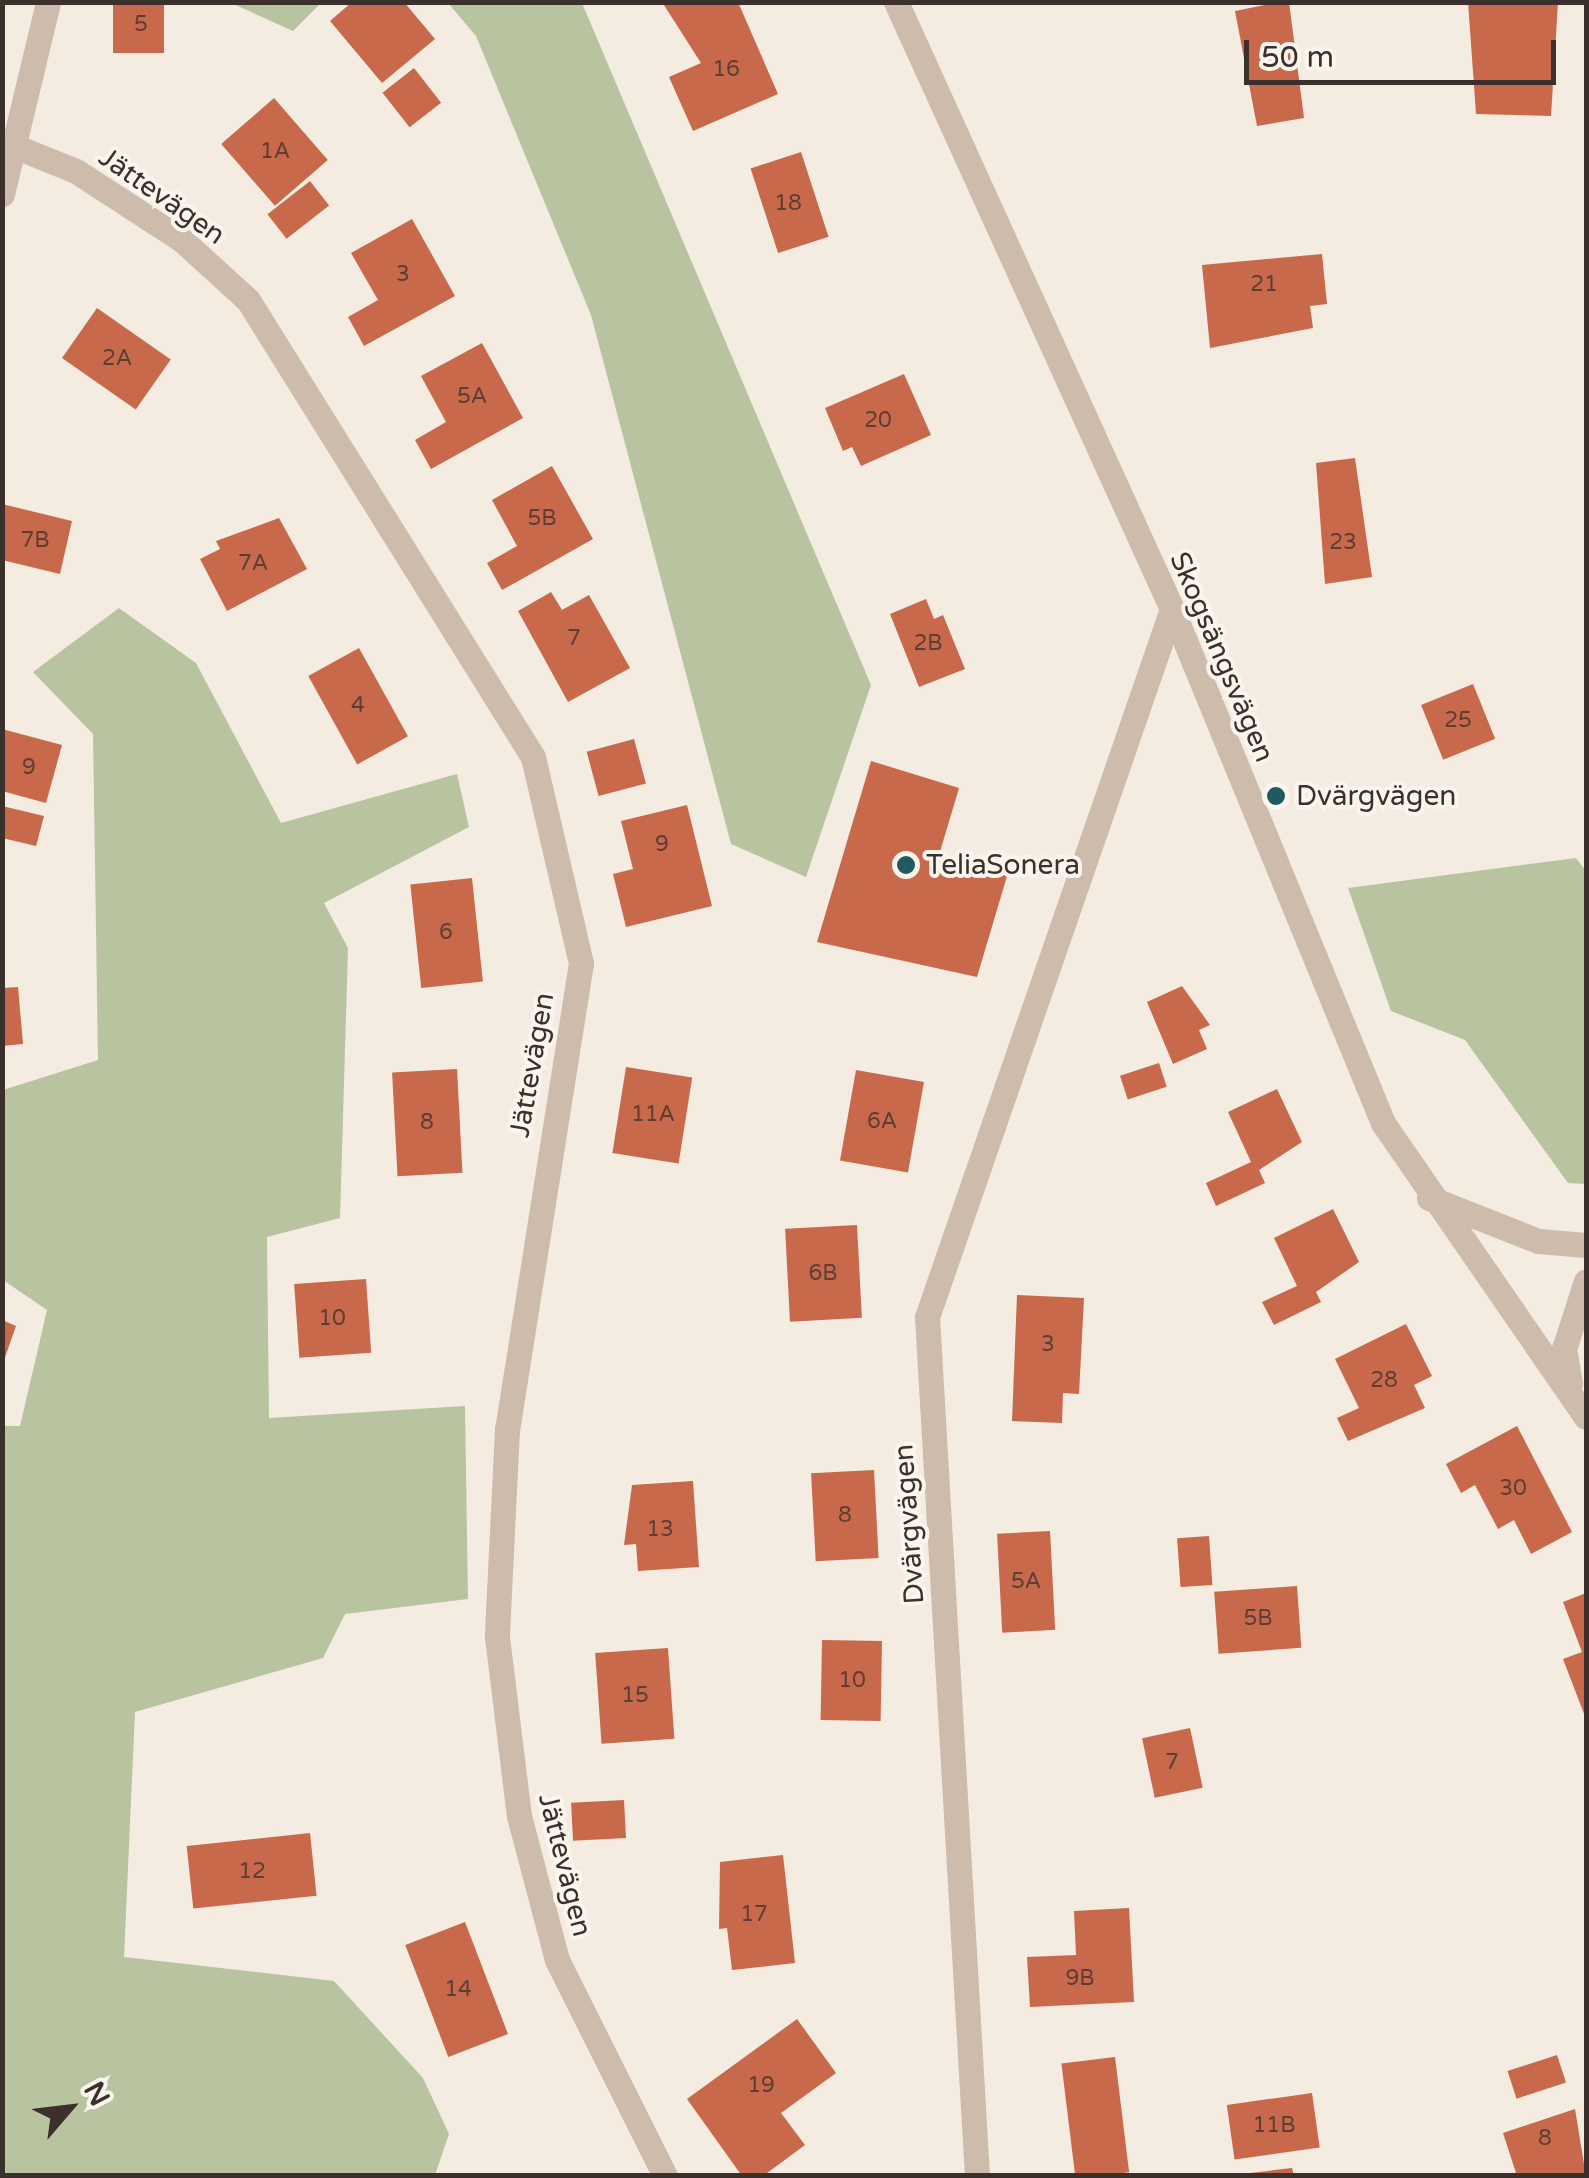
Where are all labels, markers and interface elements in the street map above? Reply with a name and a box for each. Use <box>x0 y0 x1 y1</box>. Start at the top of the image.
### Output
house number: 5 <box>134 12 148 38</box>
scale bar <box>1249 20 1562 82</box>
text: 50 m <box>1261 39 1334 76</box>
house number: 16 <box>712 57 740 83</box>
house number: 1A <box>260 139 290 165</box>
street label: Jättevägen <box>92 140 232 252</box>
house number: 18 <box>774 191 802 217</box>
house number: 3 <box>396 262 410 288</box>
house number: 21 <box>1250 272 1278 298</box>
house number: 2A <box>102 346 132 372</box>
house number: 5A <box>457 384 487 410</box>
house number: 20 <box>864 408 892 434</box>
house number: 5B <box>527 506 557 532</box>
house number: 7B <box>20 528 50 554</box>
house number: 23 <box>1329 530 1357 556</box>
street label: Skogsängsvägen <box>1163 547 1281 767</box>
house number: 7A <box>238 551 268 577</box>
house number: 7 <box>567 626 581 652</box>
house number: 2B <box>913 631 943 657</box>
house number: 4 <box>351 693 365 719</box>
house number: 25 <box>1444 708 1472 734</box>
house number: 9 <box>22 755 36 781</box>
place label: Dvärgvägen <box>1296 779 1456 813</box>
marker: Dvärgvägen <box>1265 785 1287 807</box>
house number: 9 <box>655 832 669 858</box>
place label: TeliaSonera <box>926 848 1080 882</box>
marker: TeliaSonera <box>895 854 917 876</box>
house number: 6 <box>439 920 453 946</box>
street label: Jättevägen <box>503 990 561 1140</box>
house number: 11A <box>631 1102 675 1128</box>
house number: 6A <box>867 1109 897 1135</box>
house number: 8 <box>420 1110 434 1136</box>
house number: 6B <box>808 1261 838 1287</box>
house number: 10 <box>318 1306 346 1332</box>
house number: 3 <box>1041 1332 1055 1358</box>
house number: 28 <box>1370 1368 1398 1394</box>
street label: Dvärgvägen <box>887 1443 931 1605</box>
house number: 30 <box>1499 1476 1527 1502</box>
house number: 8 <box>838 1503 852 1529</box>
house number: 13 <box>646 1517 674 1543</box>
house number: 5A <box>1011 1569 1041 1595</box>
house number: 5B <box>1243 1606 1273 1632</box>
house number: 10 <box>838 1668 866 1694</box>
house number: 15 <box>621 1683 649 1709</box>
house number: 7 <box>1165 1750 1179 1776</box>
street label: Jättevägen <box>531 1790 599 1940</box>
house number: 12 <box>238 1859 266 1885</box>
house number: 17 <box>740 1902 768 1928</box>
house number: 9B <box>1065 1966 1095 1992</box>
house number: 14 <box>444 1977 472 2003</box>
north arrow <box>20 2058 120 2158</box>
house number: 19 <box>747 2073 775 2099</box>
text: N <box>76 2076 117 2112</box>
house number: 11B <box>1253 2113 1295 2139</box>
house number: 8 <box>1538 2126 1552 2152</box>

